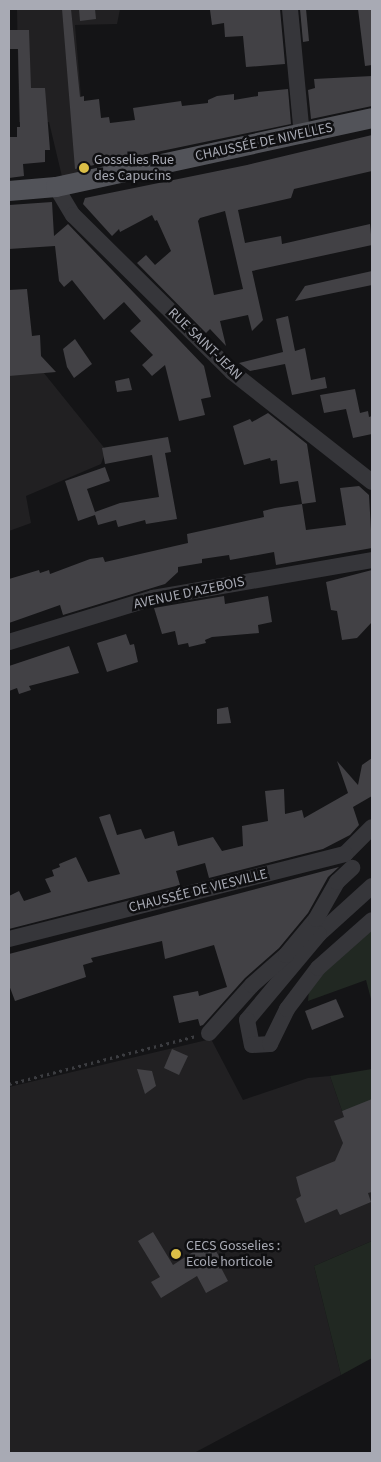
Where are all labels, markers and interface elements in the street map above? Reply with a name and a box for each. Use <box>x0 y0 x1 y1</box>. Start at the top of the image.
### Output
street label: CHAUSSÉE DE NIVELLES <box>194 119 334 165</box>
place label: Gosselies Rue des Capucins <box>94 152 174 184</box>
marker: Gosselies Rue des Capucins <box>78 162 90 174</box>
street label: RUE SAINT-JEAN <box>165 305 245 383</box>
street label: AVENUE D'AZEBOIS <box>132 573 246 613</box>
street label: CHAUSSÉE DE VIESVILLE <box>127 866 269 916</box>
place label: CECS Gosselies : Ecole horticole <box>186 1238 280 1270</box>
marker: CECS Gosselies : Ecole horticole <box>170 1248 182 1260</box>

